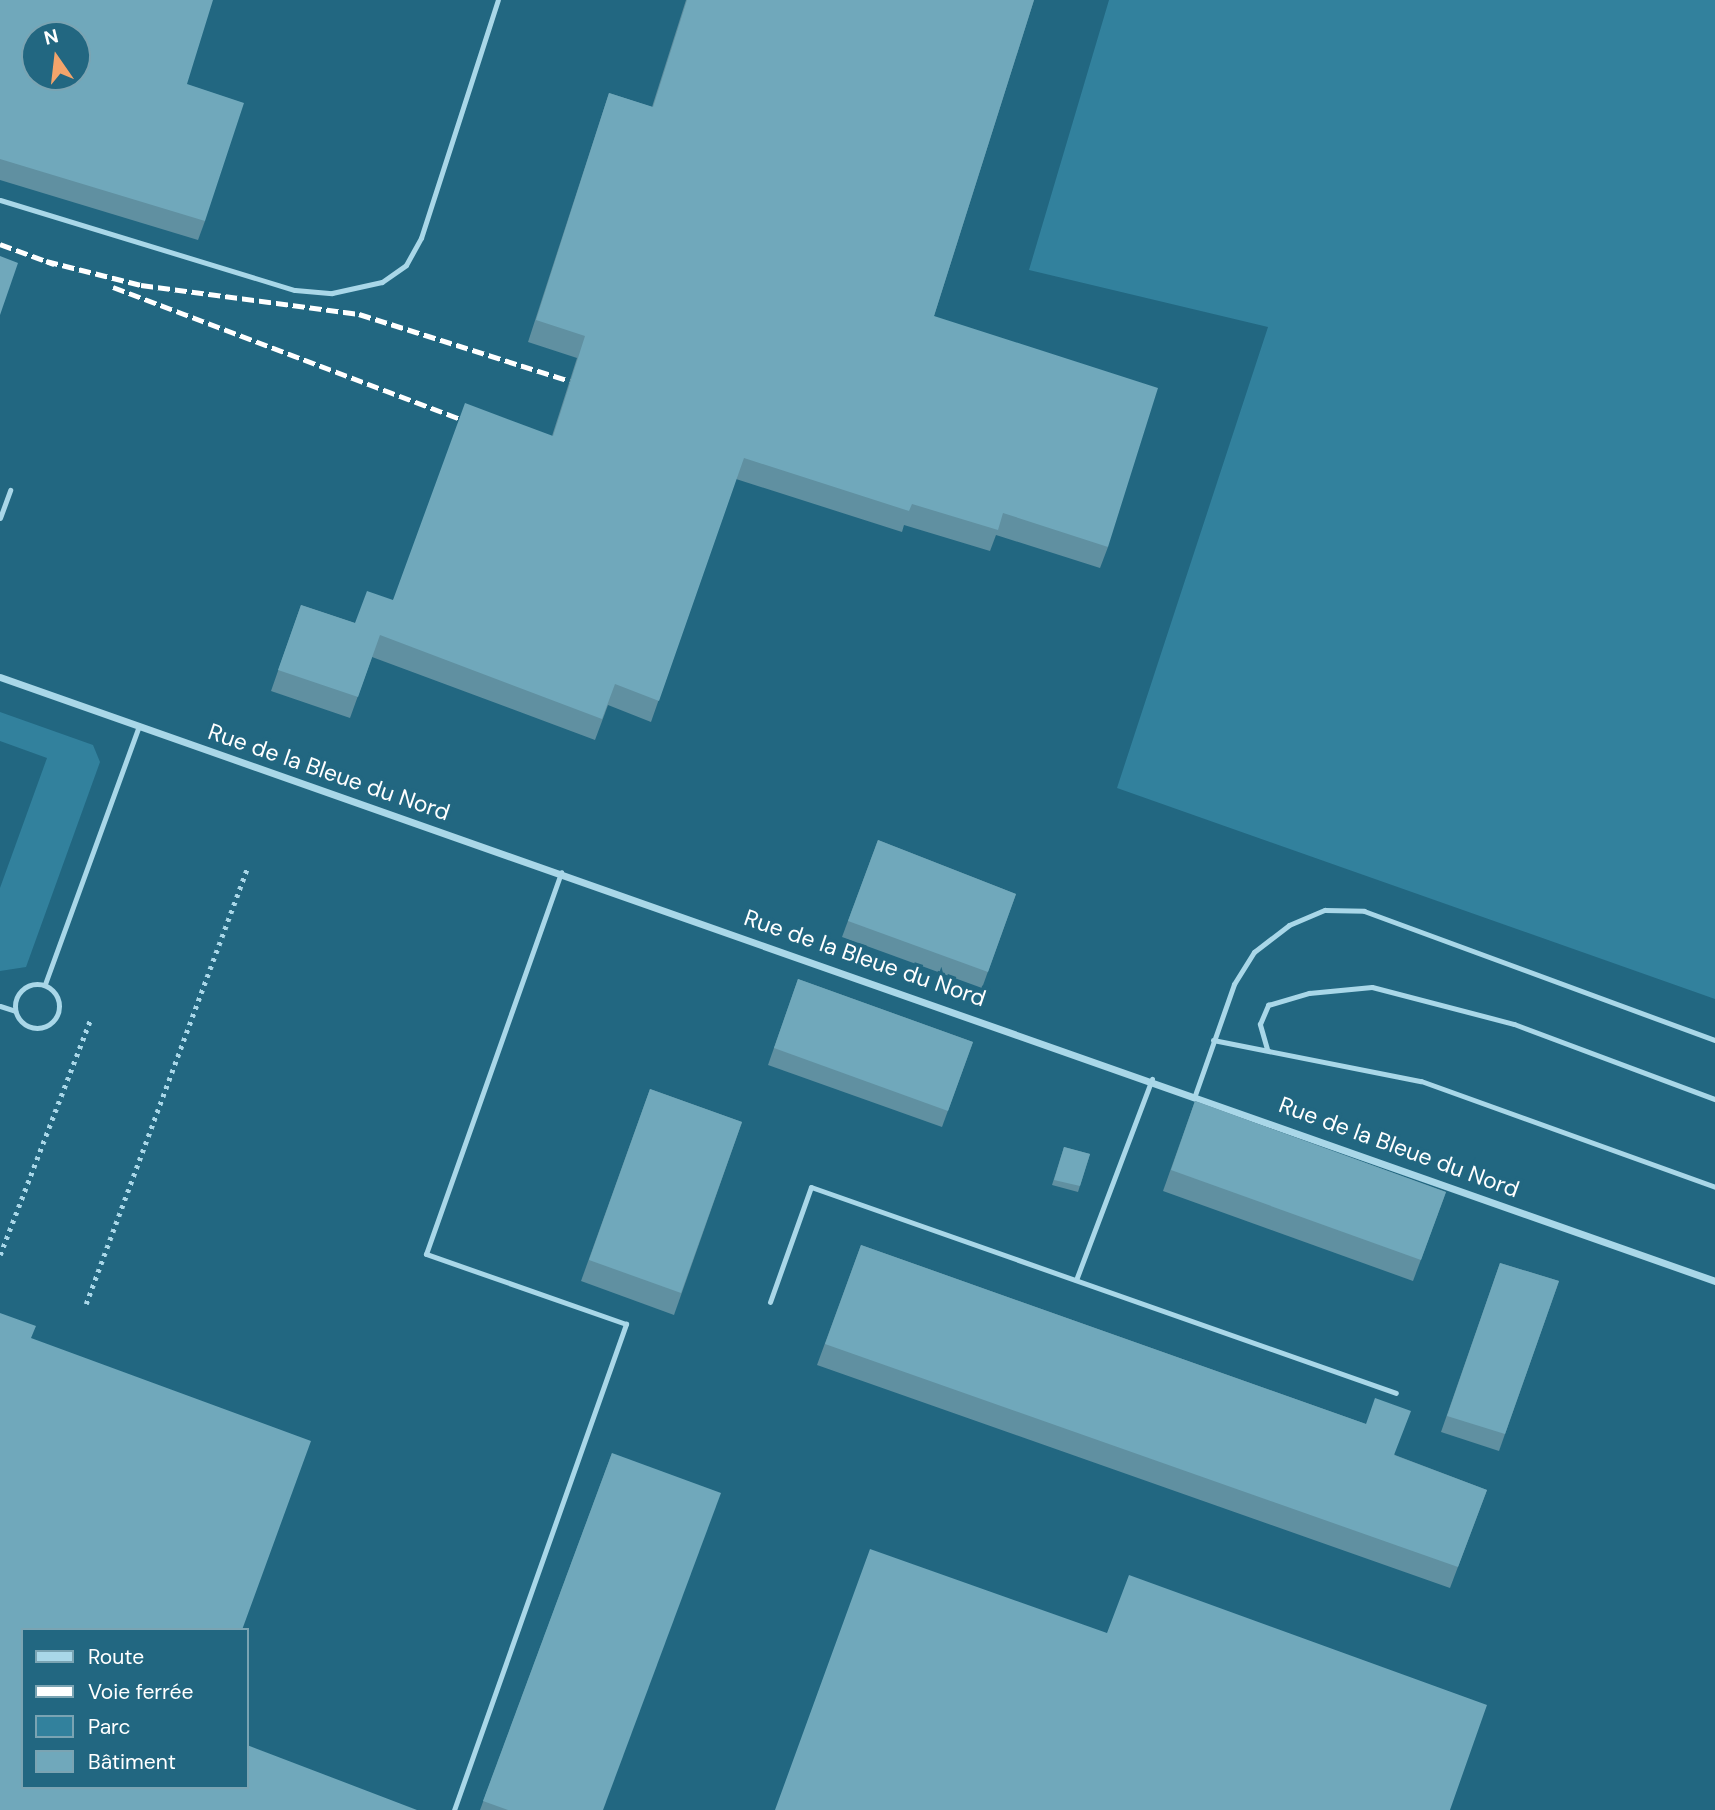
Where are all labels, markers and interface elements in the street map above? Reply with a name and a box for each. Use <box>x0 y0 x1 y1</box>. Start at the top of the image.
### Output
north arrow <box>21 21 91 91</box>
text: N <box>42 23 61 51</box>
street label: Rue de la Bleue du Nord <box>205 718 453 826</box>
street label: Rue de la Bleue du Nord <box>741 904 989 1012</box>
street label: Rue de la Bleue du Nord <box>1275 1091 1523 1203</box>
legend <box>21 1628 248 1789</box>
text: Route <box>88 1643 144 1671</box>
text: Voie ferrée <box>88 1678 193 1706</box>
text: Parc <box>88 1713 131 1741</box>
text: Bâtiment <box>88 1748 176 1776</box>

